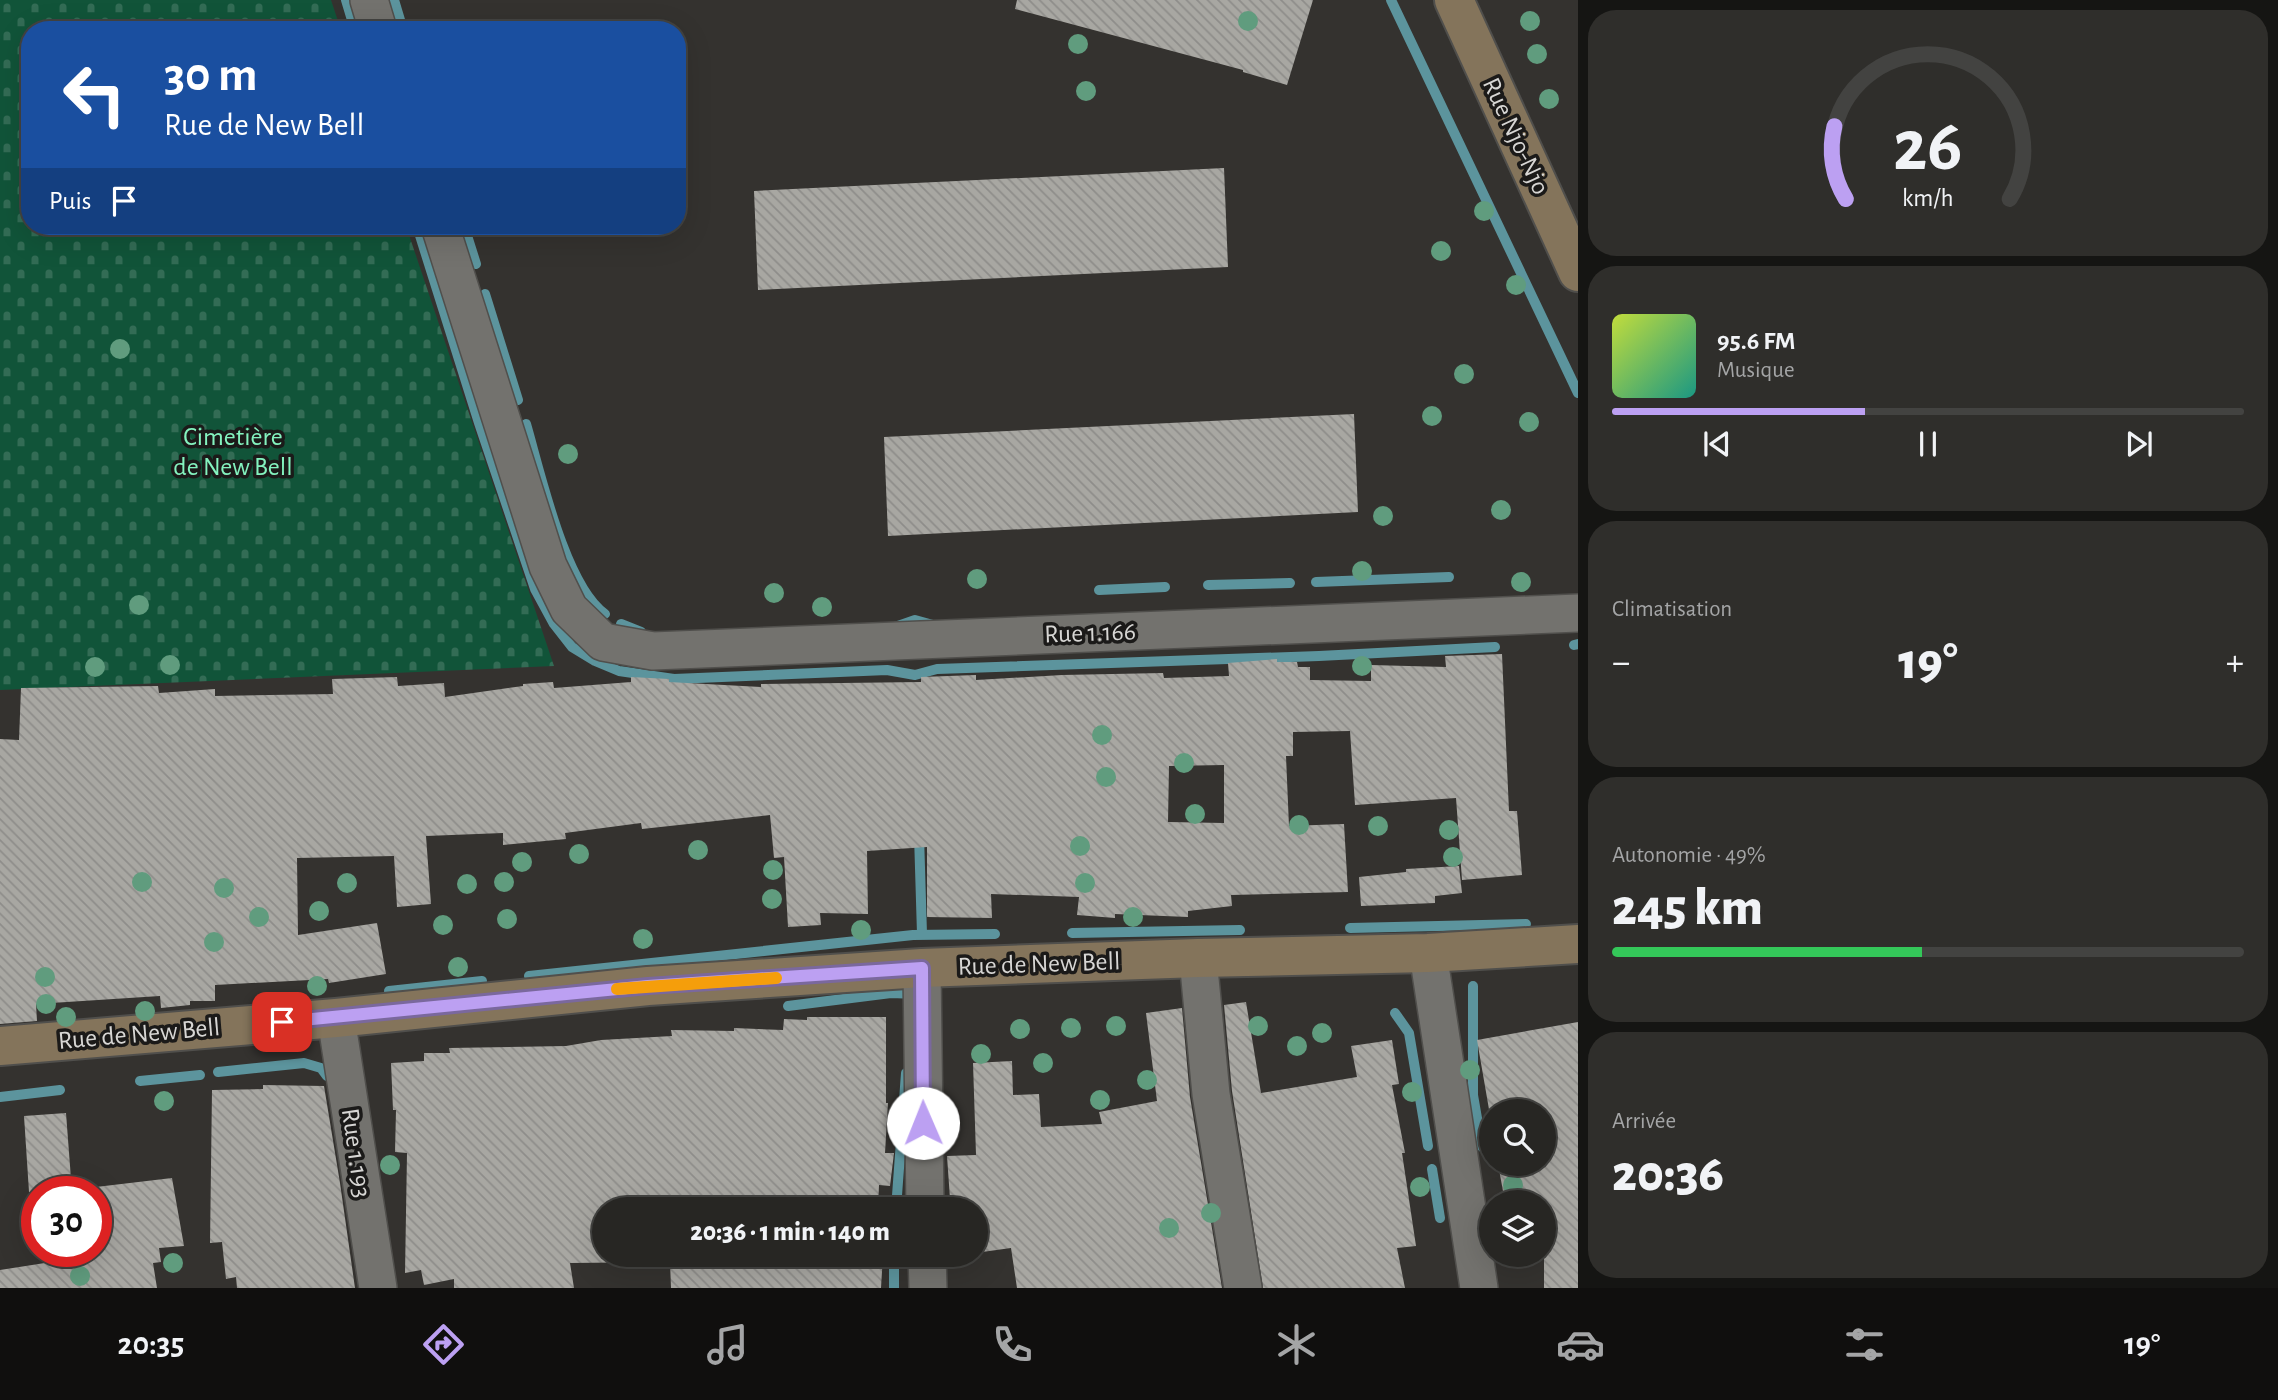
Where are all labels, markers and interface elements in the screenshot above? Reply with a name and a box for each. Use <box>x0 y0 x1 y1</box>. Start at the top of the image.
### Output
icon: left <box>49 49 140 140</box>
text: 30 m <box>164 51 258 100</box>
street label: Rue Njo-Njo <box>1478 74 1554 198</box>
text: Rue de New Bell <box>164 109 364 141</box>
text: 26 <box>1893 111 1963 184</box>
icon: arrive <box>105 182 143 220</box>
text: km/h <box>1902 186 1954 211</box>
text: Puis <box>49 188 91 214</box>
text: 95.6 FM <box>1717 328 1796 354</box>
text: Musique <box>1717 359 1795 382</box>
park label: Cimetière de New Bell <box>173 424 293 480</box>
icon: previous <box>1698 425 1736 463</box>
icon: pause <box>1909 425 1947 463</box>
icon: next <box>2120 425 2158 463</box>
text: Climatisation <box>1612 598 1732 621</box>
street label: Rue 1.166 <box>1044 618 1136 648</box>
text: 19° <box>1898 636 1958 688</box>
text: − <box>1612 644 1630 682</box>
text: + <box>2226 644 2244 682</box>
text: Autonomie · 49% <box>1612 844 1766 867</box>
text: 245 km <box>1612 882 1763 934</box>
street label: Rue de New Bell <box>957 948 1121 980</box>
pin <box>252 992 312 1052</box>
icon: arrive <box>263 1003 301 1041</box>
street label: Rue de New Bell <box>57 1014 221 1054</box>
position arrow <box>886 1086 960 1160</box>
map controls <box>1479 1099 1556 1267</box>
button: search <box>1479 1099 1556 1176</box>
street label: Rue 1.193 <box>337 1107 375 1199</box>
text: Arrivée <box>1612 1110 1676 1133</box>
text: 20:36 <box>1612 1148 1724 1200</box>
speed limit sign: 30 <box>21 1176 112 1267</box>
button: layers <box>1479 1190 1556 1267</box>
text: 20:36 · 1 min · 140 m <box>690 1219 890 1245</box>
icon: directions <box>419 1320 468 1369</box>
icon: music <box>703 1320 752 1369</box>
icon: phone <box>988 1320 1037 1369</box>
icon: climate <box>1272 1320 1321 1369</box>
icon: car <box>1556 1320 1605 1369</box>
icon: filters <box>1840 1320 1889 1369</box>
text: 20:35 <box>118 1328 184 1360</box>
text: 19° <box>2124 1328 2160 1360</box>

